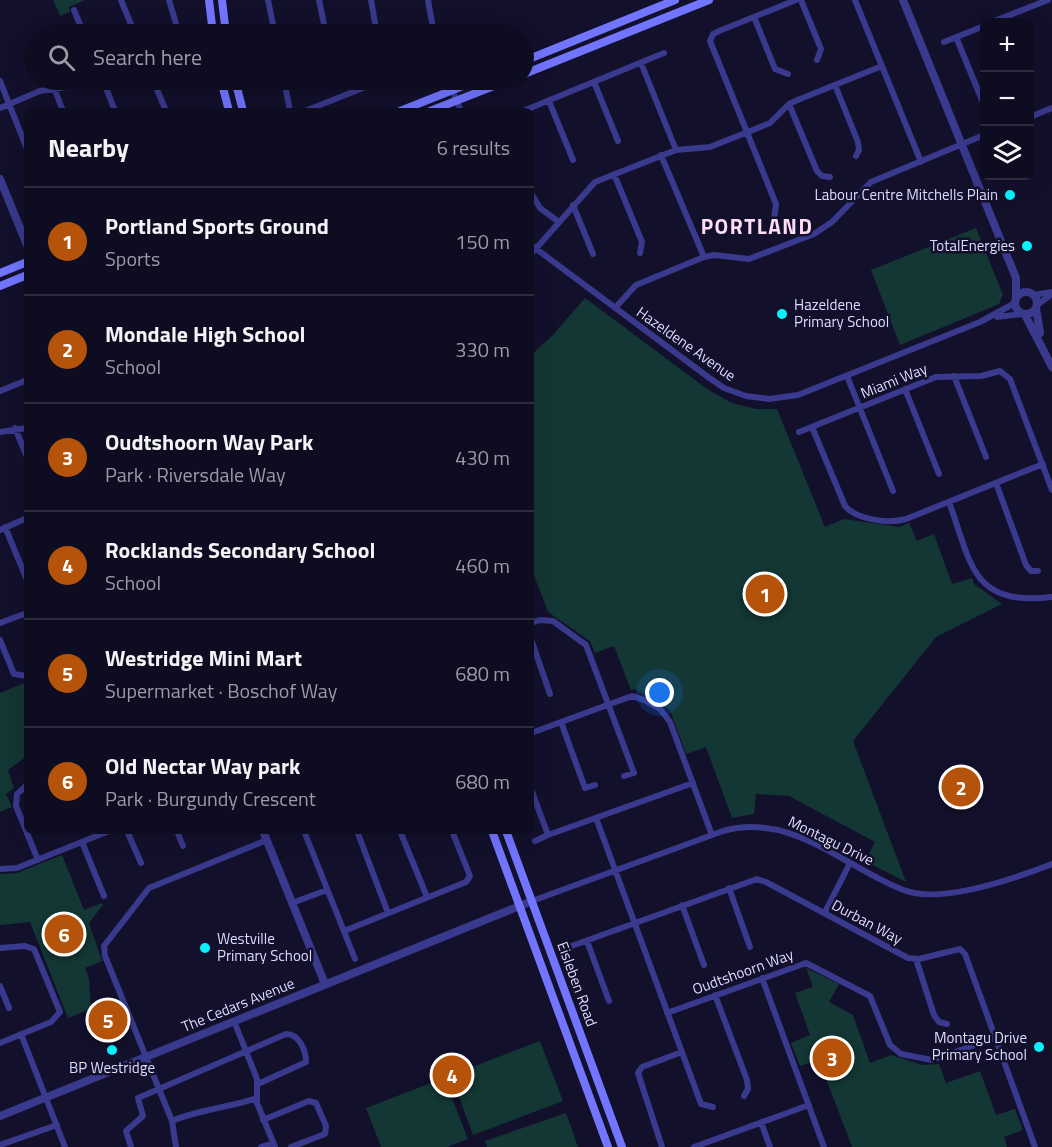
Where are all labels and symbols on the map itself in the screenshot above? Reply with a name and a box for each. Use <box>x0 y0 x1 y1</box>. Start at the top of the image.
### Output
place label: Labour Centre Mitchells Plain <box>815 183 998 206</box>
marker: Labour Centre Mitchells Plain <box>1003 188 1017 202</box>
district label: PORTLAND <box>701 210 813 242</box>
place label: TotalEnergies <box>930 234 1015 257</box>
marker: TotalEnergies <box>1020 239 1034 253</box>
place label: Hazeldene Primary School <box>794 293 889 333</box>
street label: Hazeldene Avenue <box>632 301 741 387</box>
marker: Hazeldene Primary School <box>775 307 789 321</box>
street label: Miami Way <box>857 357 931 404</box>
pin: 1 <box>746 572 784 616</box>
your location <box>645 678 674 707</box>
pin: 2 <box>942 764 980 810</box>
street label: Montagu Drive <box>784 810 878 871</box>
street label: Durban Way <box>828 893 907 950</box>
pin: 6 <box>44 912 84 956</box>
place label: Westville Primary School <box>217 927 312 967</box>
street label: Eisleben Road <box>551 938 603 1030</box>
marker: Westville Primary School <box>198 941 212 955</box>
street label: Oudtshoorn Way <box>689 943 797 1001</box>
street label: The Cedars Avenue <box>178 971 298 1038</box>
pin: 5 <box>88 998 128 1042</box>
place label: Montagu Drive Primary School <box>932 1026 1027 1066</box>
pin: 3 <box>812 1036 852 1080</box>
marker: Montagu Drive Primary School <box>1032 1040 1046 1054</box>
marker: BP Westridge <box>105 1043 119 1057</box>
pin: 4 <box>432 1052 472 1098</box>
place label: BP Westridge <box>69 1056 155 1079</box>

